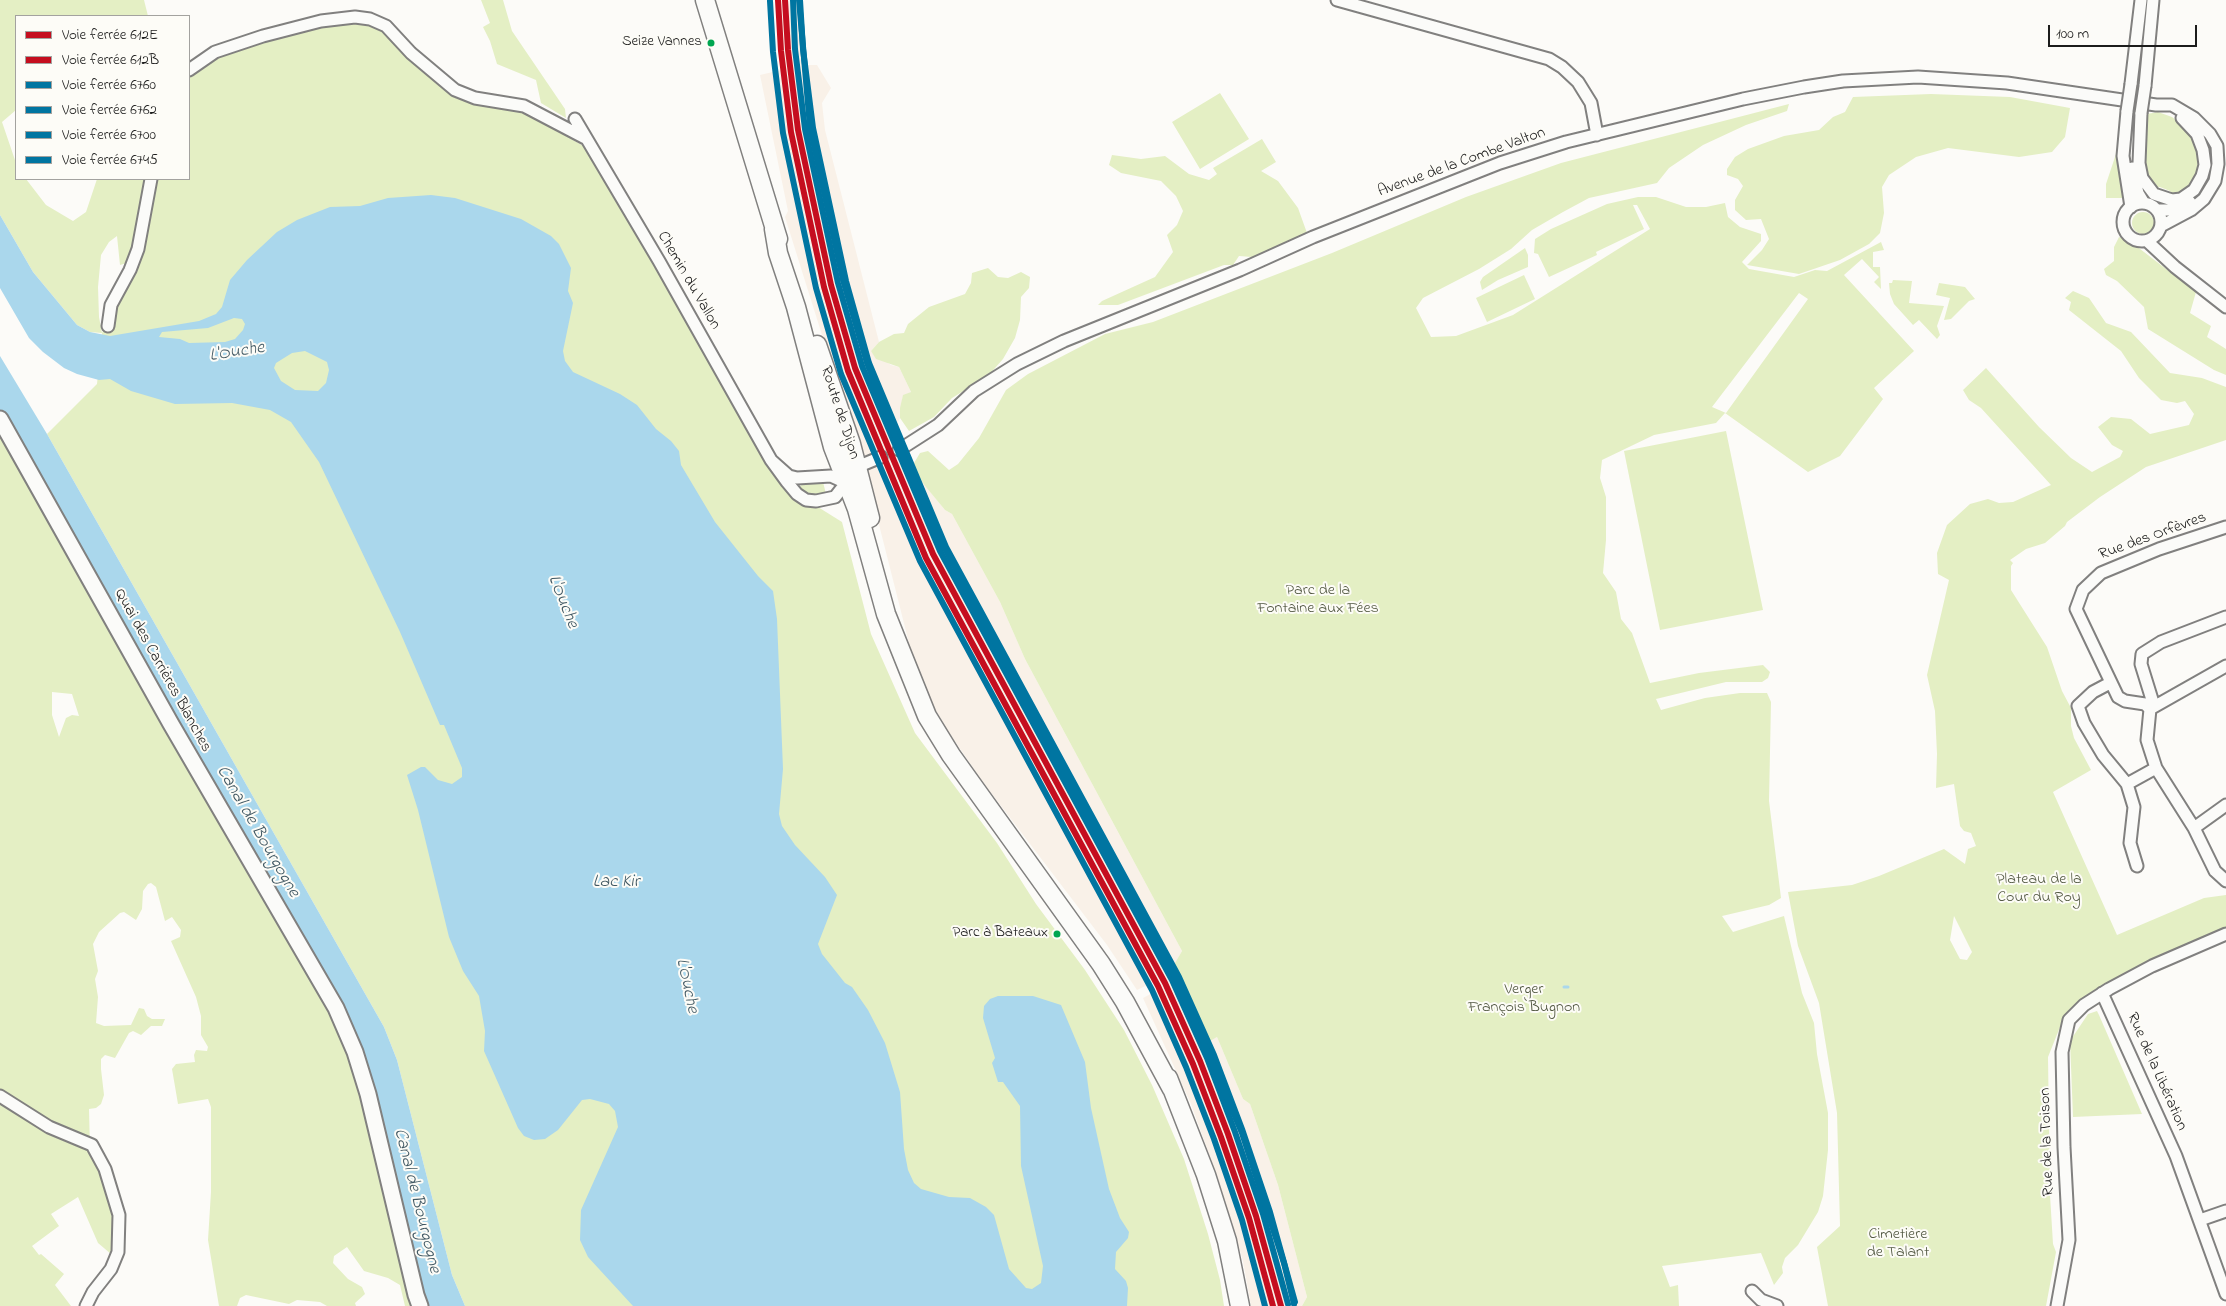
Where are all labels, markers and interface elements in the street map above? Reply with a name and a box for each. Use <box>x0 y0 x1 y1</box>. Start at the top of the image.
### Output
legend <box>15 15 190 180</box>
scale bar <box>2051 15 2200 47</box>
text: 100 m <box>2056 23 2089 45</box>
text: Voie ferrée 612E <box>62 24 158 46</box>
place label: Seize Vannes <box>622 34 702 52</box>
marker: Seize Vannes <box>706 38 716 48</box>
text: Voie ferrée 612B <box>62 49 159 71</box>
text: Voie ferrée 6760 <box>62 74 156 96</box>
text: Voie ferrée 6762 <box>62 99 157 121</box>
text: Voie ferrée 6700 <box>62 124 156 146</box>
street label: Avenue de la Combe Valton <box>1376 124 1548 202</box>
text: Voie ferrée 6745 <box>62 149 158 171</box>
street label: Chemin du Vallon <box>652 228 724 334</box>
water label: L'Ouche <box>208 338 266 368</box>
street label: Route de Dijon <box>815 364 863 462</box>
street label: Rue des Orfèvres <box>2097 509 2209 565</box>
water label: L'Ouche <box>542 572 582 632</box>
park label: Parc de la Fontaine aux Fées <box>1257 581 1379 619</box>
street label: Quai des Carrières Blanches <box>109 586 215 756</box>
water label: Canal de Bourgogne <box>211 762 303 902</box>
park label: Plateau de la Cour du Roy <box>1996 870 2082 908</box>
water label: Lac Kir <box>593 872 639 894</box>
place label: Parc à Bateaux <box>952 925 1048 943</box>
marker: Parc à Bateaux <box>1052 929 1062 939</box>
water label: L'Ouche <box>670 957 702 1015</box>
park label: Verger François Bugnon <box>1468 980 1580 1018</box>
street label: Rue de la Libération <box>2121 1010 2191 1134</box>
street label: Rue de la Toison <box>2037 1087 2059 1197</box>
water label: Canal de Bourgogne <box>388 1126 444 1276</box>
park label: Cimetière de Talant <box>1867 1225 1929 1263</box>

